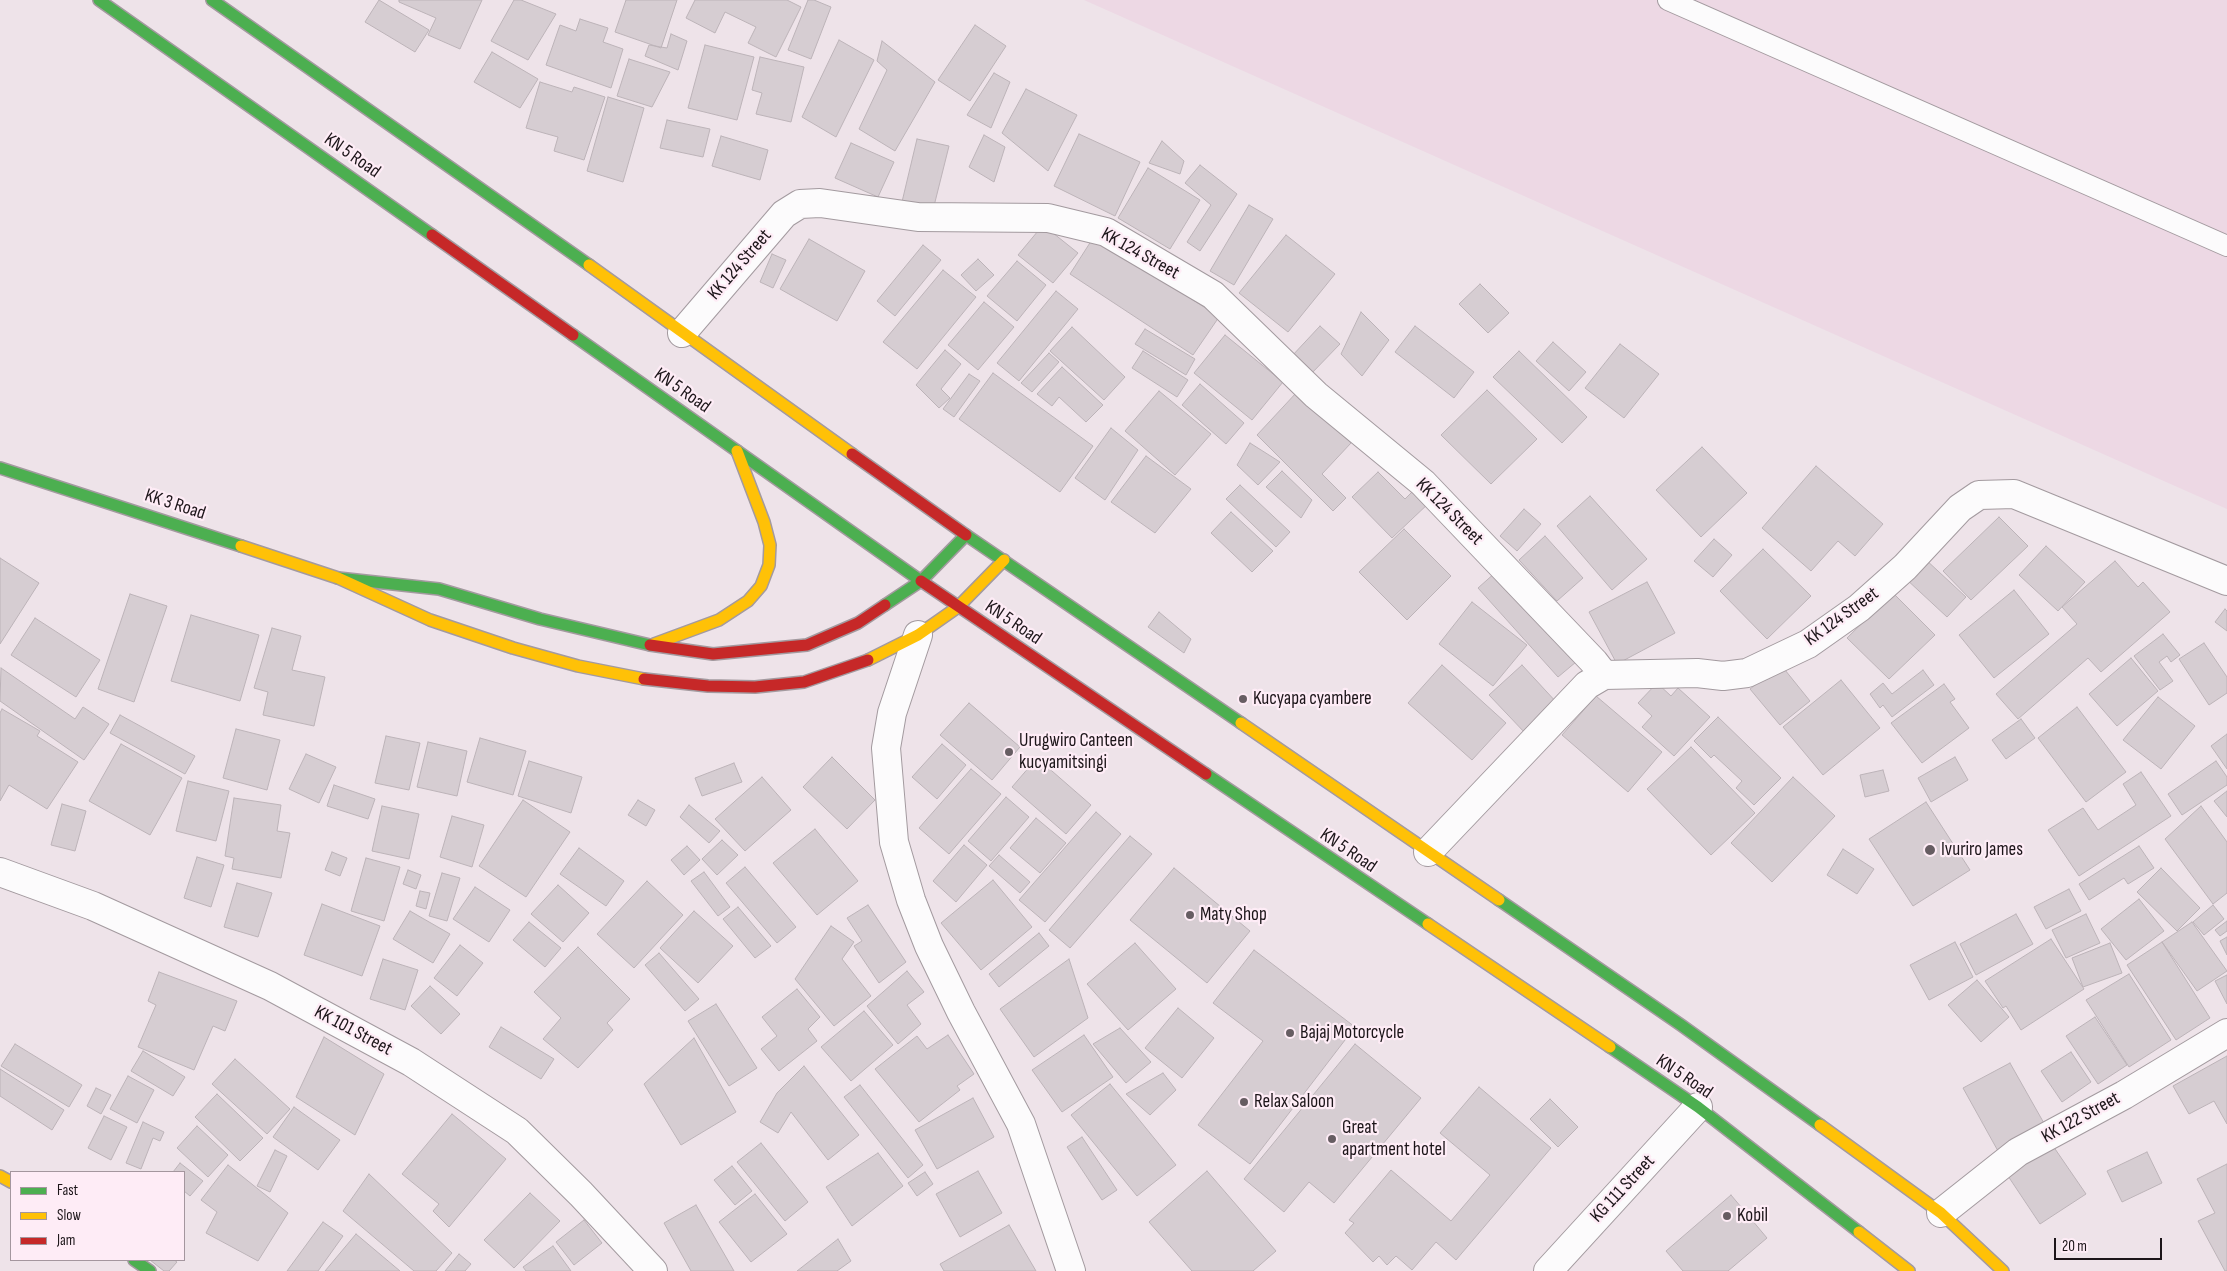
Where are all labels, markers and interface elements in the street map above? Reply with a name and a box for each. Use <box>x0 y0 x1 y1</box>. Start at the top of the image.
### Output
street label: KN 5 Road <box>319 128 385 184</box>
street label: KK 124 Street <box>1097 223 1183 285</box>
street label: KK 124 Street <box>703 225 777 305</box>
street label: KN 5 Road <box>649 363 715 419</box>
street label: KK 124 Street <box>1411 474 1487 550</box>
street label: KK 3 Road <box>142 484 208 526</box>
street label: KK 124 Street <box>1801 583 1883 651</box>
street label: KN 5 Road <box>980 596 1046 650</box>
place label: Kucyapa cyambere <box>1253 688 1372 710</box>
marker: Kucyapa cyambere <box>1237 693 1249 705</box>
place label: Urugwiro Canteen kucyamitsingi <box>1019 730 1133 774</box>
marker: Urugwiro Canteen kucyamitsingi <box>1003 746 1015 758</box>
street label: KN 5 Road <box>1315 824 1381 878</box>
place label: Ivuriro James <box>1941 839 2023 861</box>
marker: Ivuriro James <box>1923 843 1937 857</box>
place label: Maty Shop <box>1200 904 1267 926</box>
marker: Maty Shop <box>1184 909 1196 921</box>
street label: KK 101 Street <box>310 1001 396 1061</box>
place label: Bajaj Motorcycle <box>1300 1022 1404 1044</box>
marker: Bajaj Motorcycle <box>1284 1027 1296 1039</box>
street label: KN 5 Road <box>1651 1050 1717 1104</box>
street label: KK 122 Street <box>2038 1087 2124 1149</box>
place label: Relax Saloon <box>1254 1091 1334 1113</box>
marker: Relax Saloon <box>1238 1096 1250 1108</box>
place label: Great apartment hotel <box>1342 1117 1446 1161</box>
marker: Great apartment hotel <box>1326 1133 1338 1145</box>
street label: KG 111 Street <box>1586 1151 1660 1227</box>
legend <box>10 1171 185 1261</box>
text: Fast <box>57 1181 78 1200</box>
place label: Kobil <box>1737 1205 1768 1227</box>
text: Slow <box>57 1206 81 1225</box>
marker: Kobil <box>1721 1210 1733 1222</box>
scale bar <box>2057 1228 2164 1260</box>
text: Jam <box>57 1231 75 1250</box>
text: 20 m <box>2062 1237 2087 1256</box>

